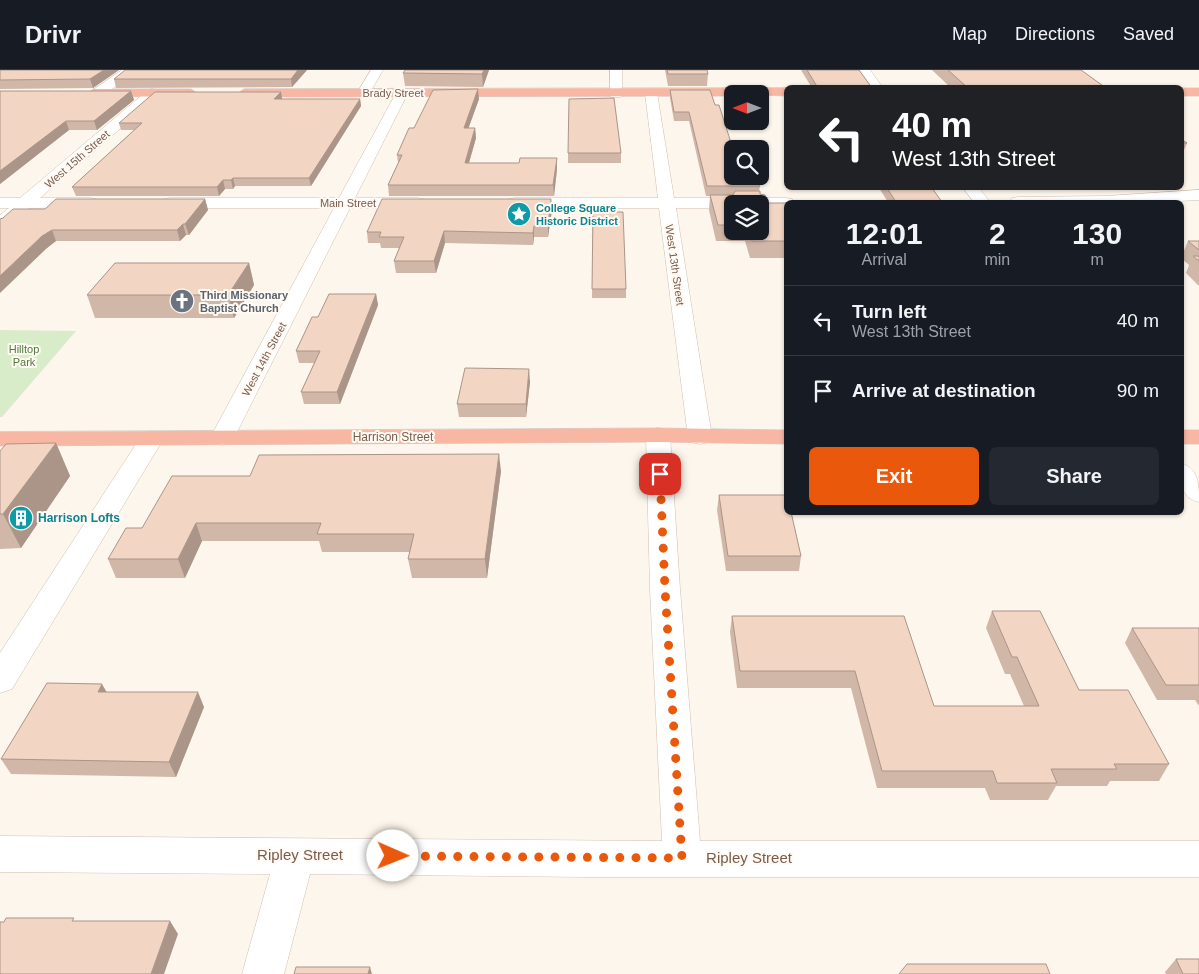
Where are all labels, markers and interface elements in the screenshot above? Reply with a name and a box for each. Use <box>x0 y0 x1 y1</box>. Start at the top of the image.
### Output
text: Drivr <box>25 21 81 48</box>
text: Map <box>952 24 987 44</box>
text: Directions <box>1015 24 1095 44</box>
text: Saved <box>1123 24 1174 44</box>
north arrow <box>724 85 769 130</box>
map controls <box>724 85 769 240</box>
street label: Brady Street <box>362 87 424 99</box>
icon: left <box>809 105 874 170</box>
text: 40 m <box>892 105 972 144</box>
street label: West 15th Street <box>42 128 112 190</box>
button: search <box>724 140 769 185</box>
text: West 13th Street <box>892 146 1055 171</box>
button: layers <box>724 195 769 240</box>
street label: Main Street <box>320 197 376 209</box>
place icon: College Square Historic District <box>506 201 532 227</box>
place label: College Square Historic District <box>536 202 618 227</box>
text: 12:01 <box>846 217 923 250</box>
text: 2 <box>989 217 1006 250</box>
text: 130 <box>1072 217 1122 250</box>
street label: West 13th Street <box>663 224 687 306</box>
text: Arrival <box>862 251 907 268</box>
text: min <box>984 251 1010 268</box>
text: m <box>1090 251 1104 268</box>
church icon: Third Missionary Baptist Church <box>169 288 195 314</box>
place label: Third Missionary Baptist Church <box>200 289 289 314</box>
text: Turn left <box>852 301 927 322</box>
icon: left <box>809 307 837 335</box>
text: 40 m <box>1117 310 1159 331</box>
street label: West 14th Street <box>240 320 288 398</box>
text: West 13th Street <box>852 323 971 340</box>
park label: Hilltop Park <box>9 343 39 368</box>
icon: arrive <box>809 377 837 405</box>
text: Arrive at destination <box>852 380 1036 401</box>
text: 90 m <box>1117 380 1159 401</box>
street label: Harrison Street <box>353 430 434 444</box>
button: Exit <box>809 447 979 505</box>
button: Share <box>989 447 1159 505</box>
pin <box>639 453 681 495</box>
icon: arrive <box>646 460 674 488</box>
building icon: Harrison Lofts <box>8 505 34 531</box>
place label: Harrison Lofts <box>38 511 120 525</box>
position arrow <box>366 829 418 881</box>
street label: Ripley Street <box>257 846 344 863</box>
street label: Ripley Street <box>706 849 793 866</box>

